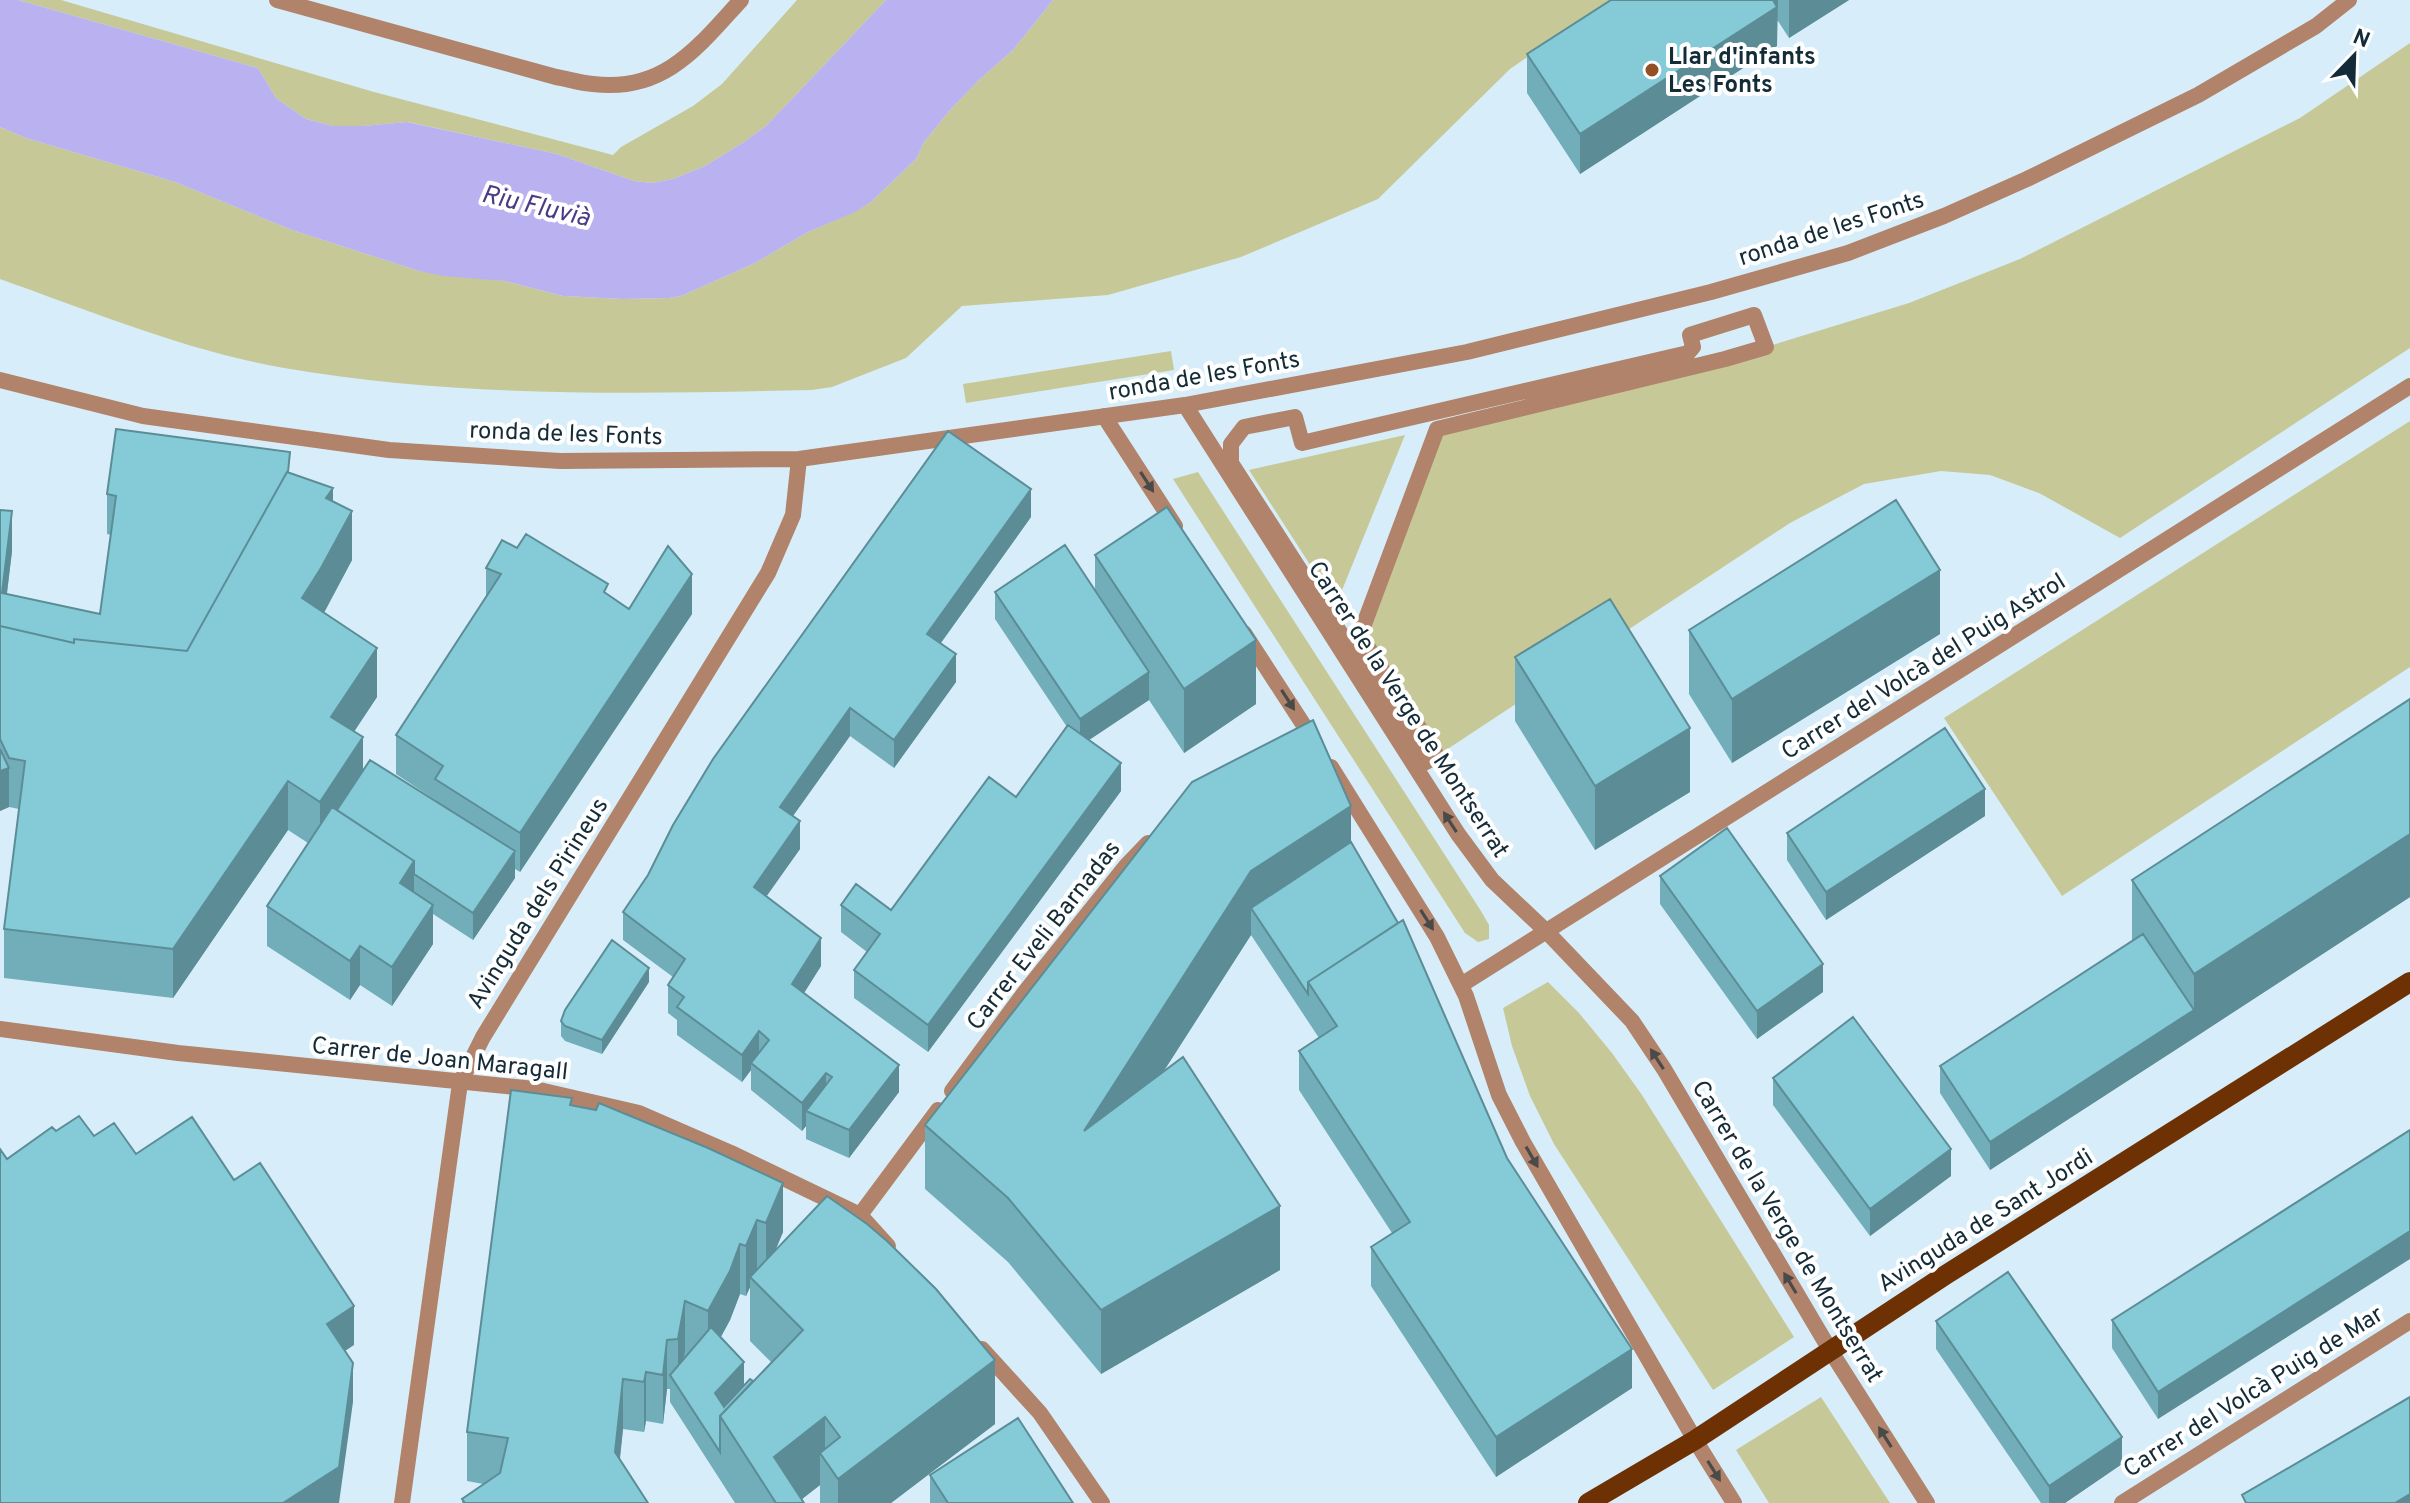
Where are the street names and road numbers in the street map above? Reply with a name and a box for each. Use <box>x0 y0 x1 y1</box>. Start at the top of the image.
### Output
street label: ronda de les Fonts <box>1735 186 1928 274</box>
street label: ronda de les Fonts <box>1106 345 1302 409</box>
street label: ronda de les Fonts <box>469 417 663 453</box>
street label: Carrer de la Verge de Montserrat <box>1300 556 1515 864</box>
street label: Carrer del Volcà del Puig Astrol <box>1776 568 2072 768</box>
street label: Avinguda dels Pirineus <box>461 793 616 1015</box>
street label: Carrer Eveli Barnadas <box>961 835 1128 1037</box>
street label: Carrer de Joan Maragall <box>310 1032 570 1088</box>
street label: Carrer de la Verge de Montserrat <box>1684 1075 1889 1389</box>
street label: Avinguda de Sant Jordi <box>1873 1143 2099 1300</box>
street label: Carrer del Volcà Puig de Mar <box>2118 1300 2390 1485</box>

